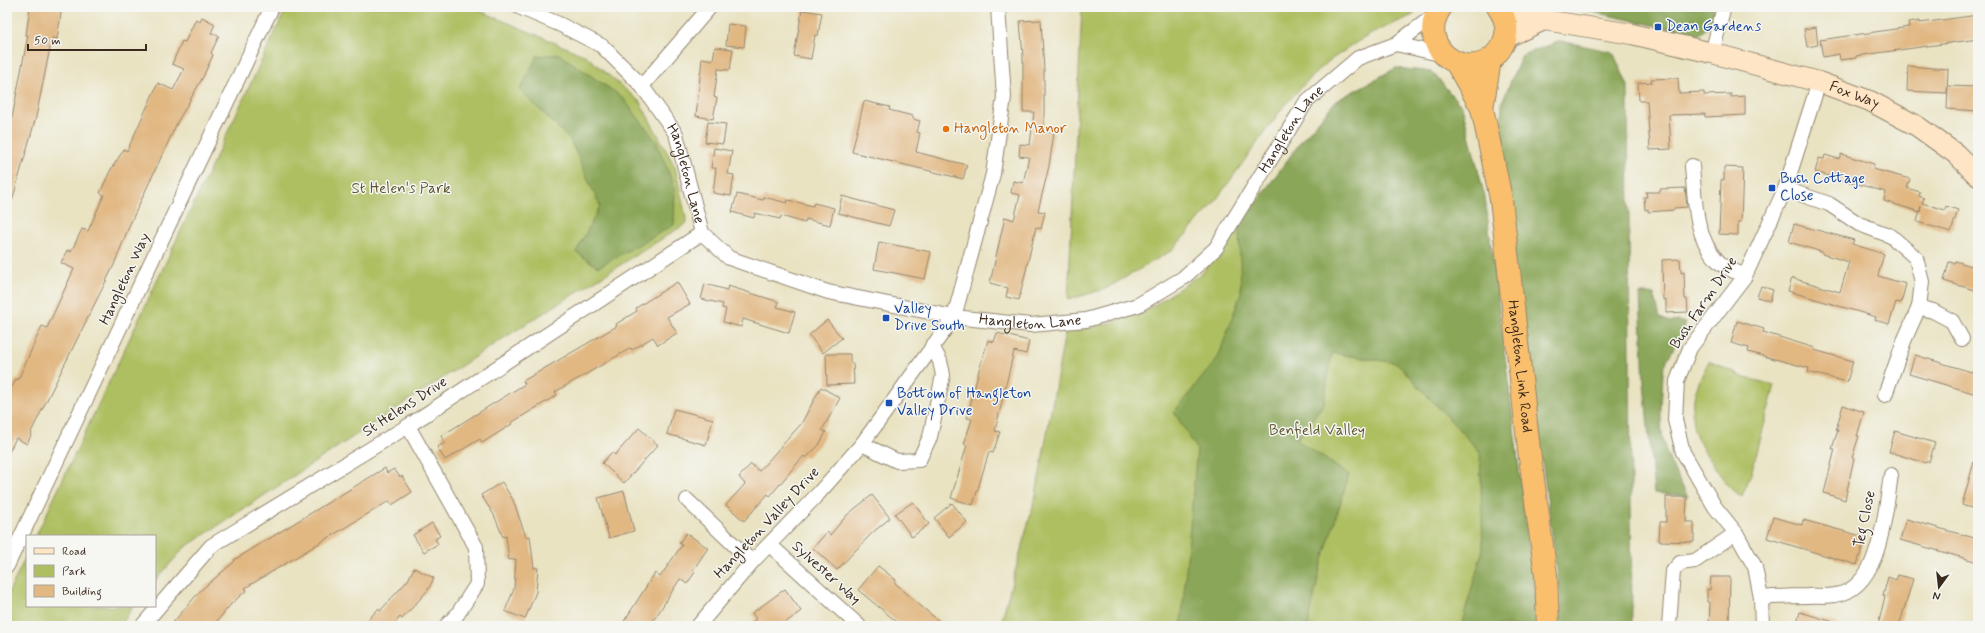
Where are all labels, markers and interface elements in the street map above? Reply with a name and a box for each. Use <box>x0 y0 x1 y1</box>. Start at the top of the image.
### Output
place label: Dean Gardens <box>1666 17 1762 37</box>
marker: Dean Gardens <box>1653 22 1663 32</box>
scale bar <box>28 26 146 52</box>
text: 50 m <box>34 33 61 49</box>
street label: Fox Way <box>1826 77 1883 114</box>
street label: Hangleton Lane <box>1254 81 1328 177</box>
place label: Hangleton Manor <box>954 119 1067 140</box>
street label: Hangleton Lane <box>662 120 709 226</box>
marker: Hangleton Manor <box>941 124 951 134</box>
place label: Bush Cottage Close <box>1780 169 1865 206</box>
park label: St Helen's Park <box>351 179 451 199</box>
marker: Bush Cottage Close <box>1767 183 1777 193</box>
street label: Hangleton Way <box>95 229 156 329</box>
street label: Bush Farm Drive <box>1666 253 1742 353</box>
place label: Valley Drive South <box>894 299 965 336</box>
street label: Hangleton Link Road <box>1502 299 1537 434</box>
street label: Hangleton Lane <box>978 310 1083 335</box>
marker: Valley Drive South <box>881 313 891 323</box>
street label: St Helens Drive <box>359 372 451 442</box>
place label: Bottom of Hangleton Valley Drive <box>897 384 1032 421</box>
marker: Bottom of Hangleton Valley Drive <box>884 398 894 408</box>
park label: Benfield Valley <box>1269 421 1365 441</box>
street label: Hangleton Valley Drive <box>710 463 825 584</box>
street label: Teg Close <box>1849 488 1882 549</box>
legend <box>26 535 156 607</box>
street label: Sylvester Way <box>787 537 865 609</box>
text: Road <box>62 544 86 560</box>
text: Park <box>62 564 86 580</box>
north arrow <box>1919 567 1959 607</box>
text: Building <box>62 584 102 601</box>
text: N <box>1931 588 1942 603</box>

